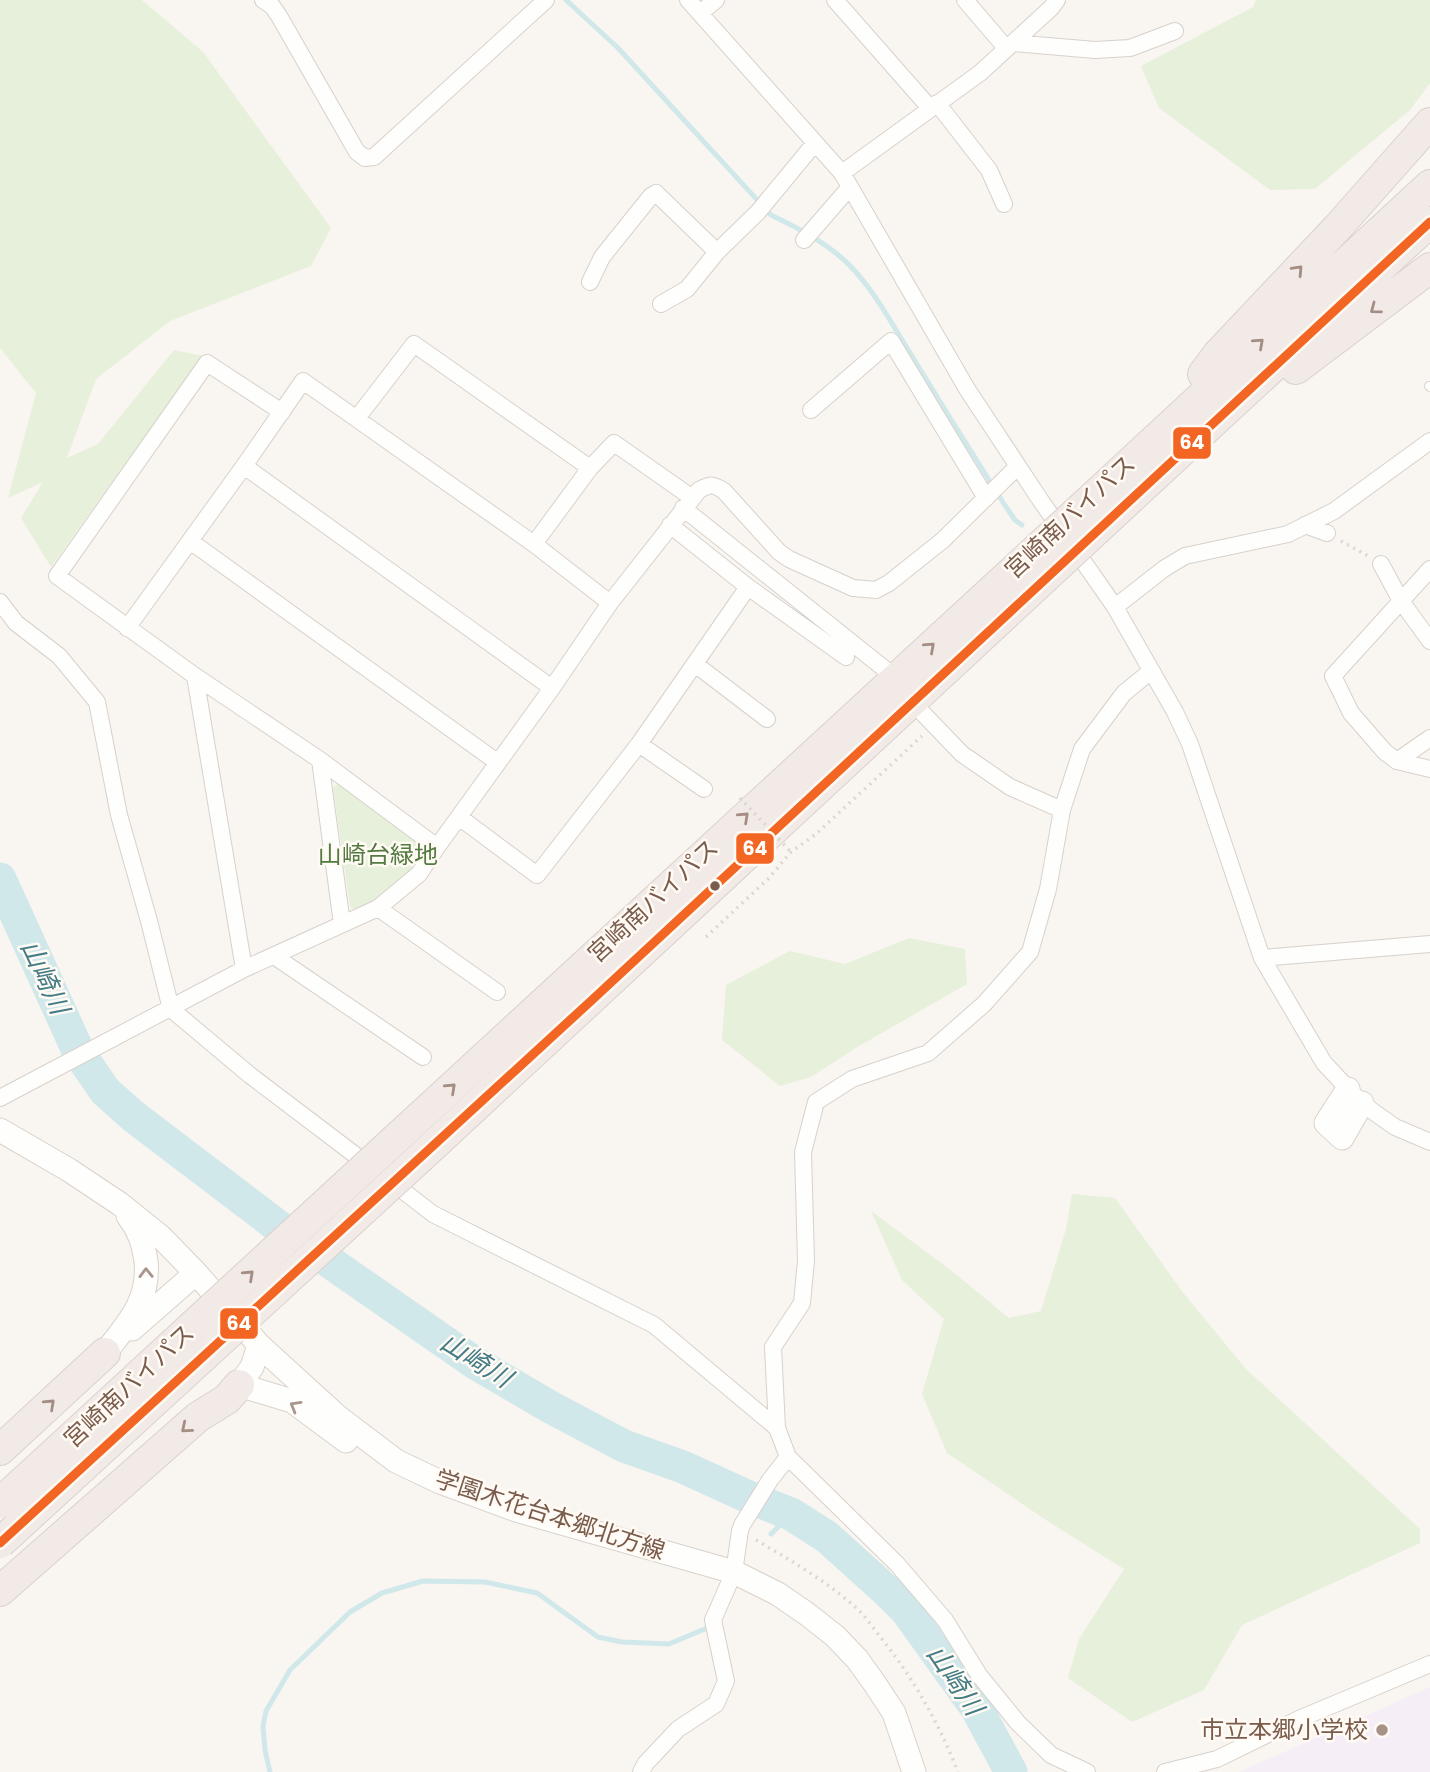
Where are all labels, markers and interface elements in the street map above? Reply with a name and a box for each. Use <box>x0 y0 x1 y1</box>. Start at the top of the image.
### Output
one-way arrow <box>1289 265 1302 278</box>
one-way arrow <box>1370 301 1383 313</box>
one-way arrow <box>1251 339 1264 352</box>
line badge: 64 <box>1172 426 1212 460</box>
text: 64 <box>1180 429 1205 456</box>
street label: 宮崎南バイパス <box>997 447 1142 586</box>
one-way arrow <box>922 643 935 655</box>
one-way arrow <box>736 813 749 825</box>
street label: 宮崎南バイパス <box>580 831 725 970</box>
line badge: 64 <box>735 832 775 865</box>
text: 64 <box>743 835 768 862</box>
park label: 山崎台緑地 <box>318 838 438 871</box>
unlabelled marker <box>708 879 722 893</box>
water label: 山崎川 <box>12 934 79 1023</box>
one-way arrow <box>443 1083 456 1096</box>
one-way arrow <box>138 1267 153 1278</box>
one-way arrow <box>241 1271 254 1283</box>
line badge: 64 <box>219 1307 259 1340</box>
text: 64 <box>227 1310 252 1337</box>
street label: 宮崎南バイパス <box>56 1316 201 1455</box>
water label: 山崎川 <box>433 1324 521 1398</box>
one-way arrow <box>42 1399 55 1412</box>
one-way arrow <box>290 1401 303 1414</box>
one-way arrow <box>181 1420 194 1432</box>
street label: 学園木花台本郷北方線 <box>431 1462 669 1567</box>
water label: 山崎川 <box>918 1638 993 1725</box>
place label: 市立本郷小学校 <box>1200 1713 1368 1746</box>
marker: 市立本郷小学校 <box>1374 1722 1390 1738</box>

